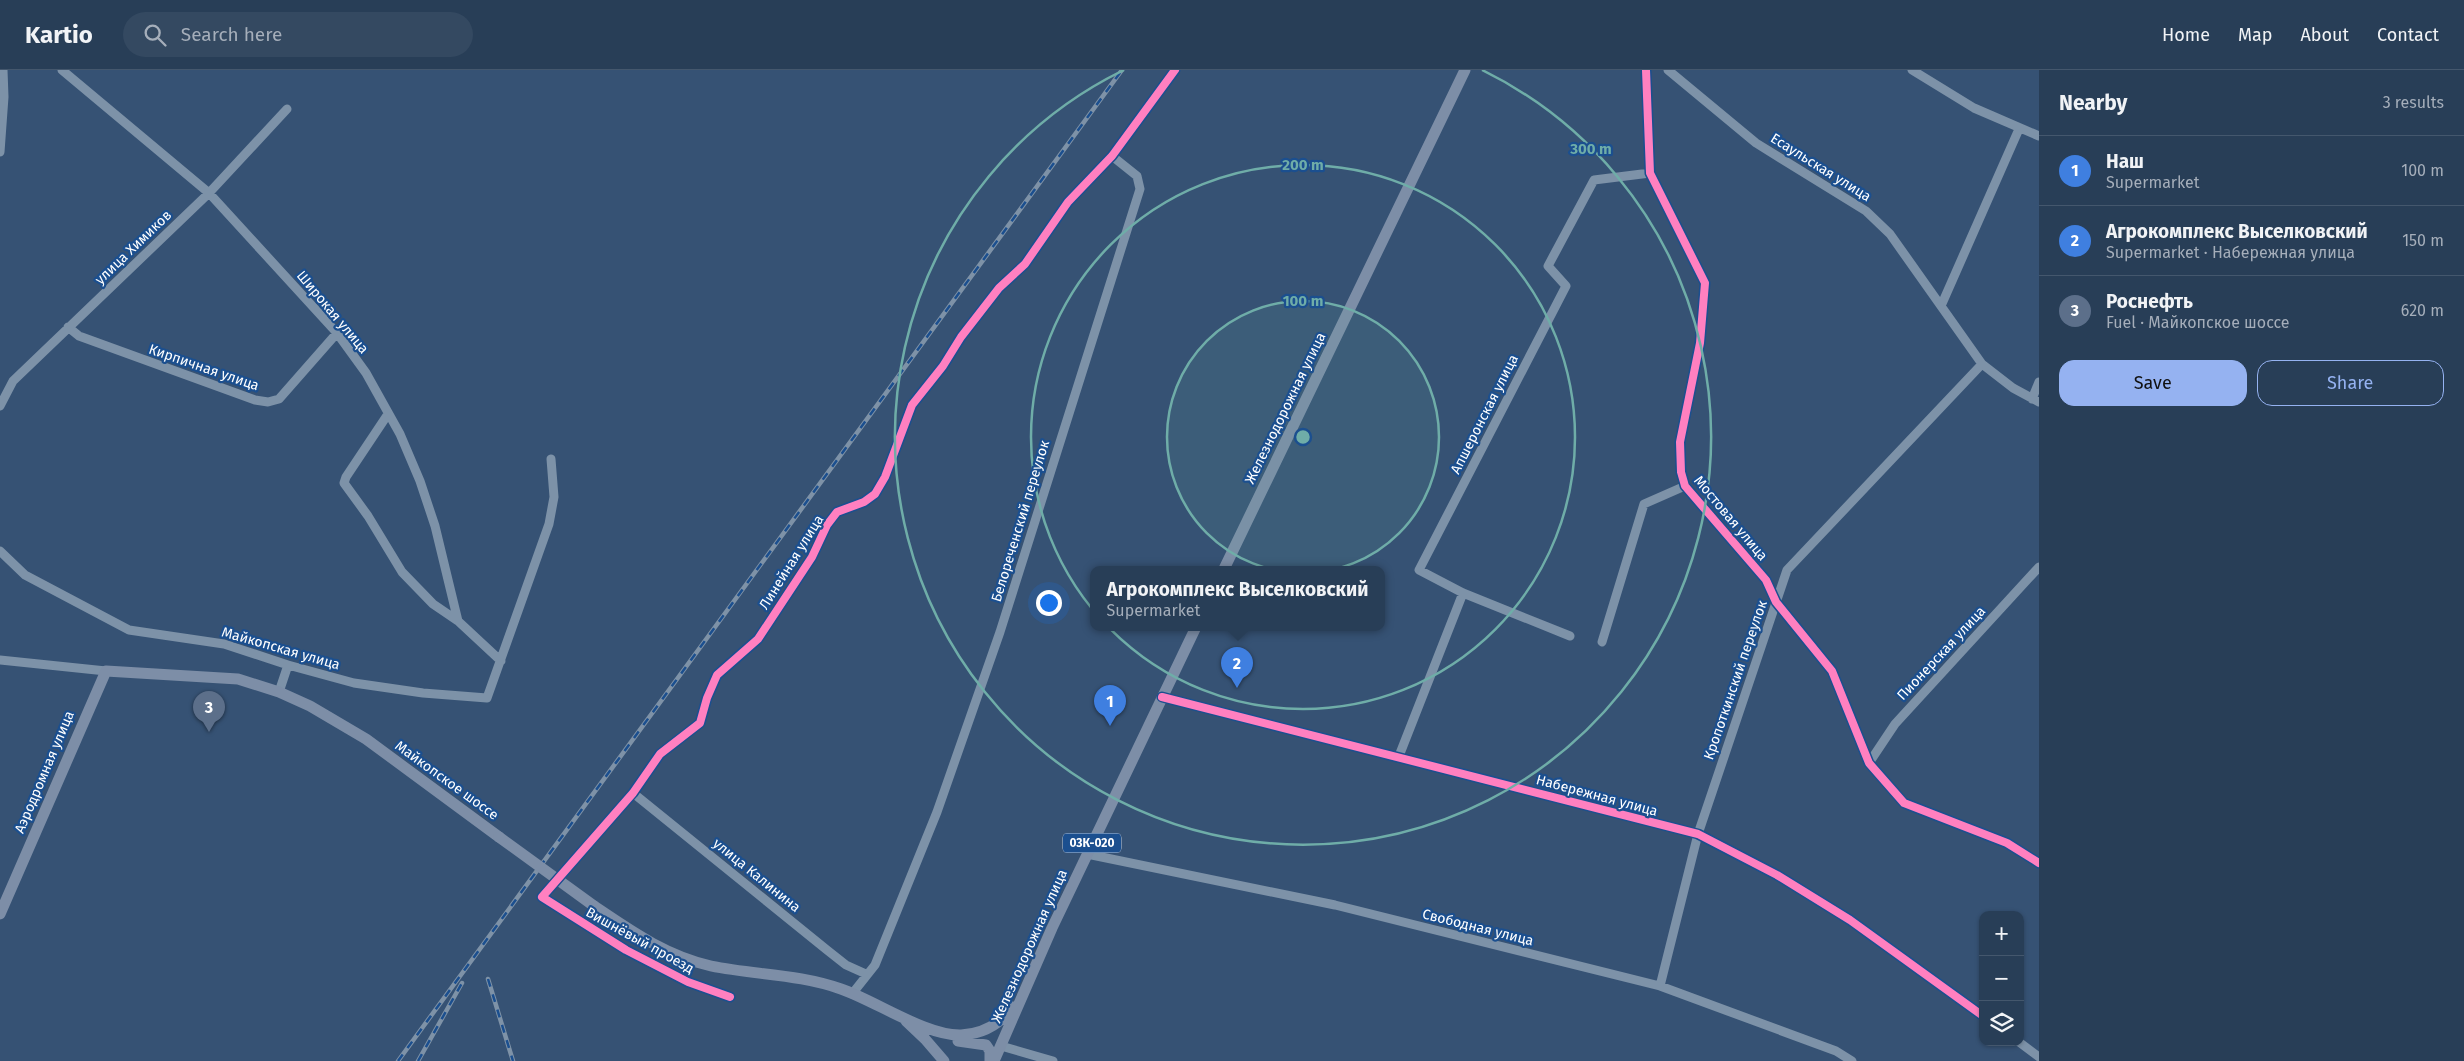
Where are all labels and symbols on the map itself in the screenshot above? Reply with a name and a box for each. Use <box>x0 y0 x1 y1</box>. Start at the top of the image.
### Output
street label: Есаульская улица <box>1767 130 1874 205</box>
text: 300 m <box>1569 140 1612 158</box>
text: 200 m <box>1282 156 1324 174</box>
street label: улица Химиков <box>92 207 175 288</box>
street label: Широкая улица <box>293 267 372 357</box>
text: 100 m <box>1283 292 1323 310</box>
street label: Железнодорожная улица <box>1241 330 1330 487</box>
street label: Кирпичная улица <box>146 341 261 394</box>
street label: Апшеронская улица <box>1447 352 1522 477</box>
centre of rings <box>1294 428 1312 446</box>
street label: Белореченский переулок <box>988 438 1053 604</box>
street label: Мостовая улица <box>1690 472 1771 564</box>
street label: Линейная улица <box>756 512 827 613</box>
your location <box>1036 590 1062 616</box>
street label: Кропоткинский переулок <box>1700 597 1771 762</box>
street label: Пионерская улица <box>1894 603 1989 704</box>
street label: Майкопская улица <box>220 623 342 674</box>
pin: 2 <box>1221 647 1253 688</box>
pin: 1 <box>1094 685 1126 726</box>
pin: 3 <box>193 691 225 732</box>
street label: Аэродромная улица <box>11 708 78 836</box>
street label: Майкопское шоссе <box>392 737 502 824</box>
street label: Набережная улица <box>1534 771 1659 820</box>
road number: 03К-020 <box>1063 834 1121 852</box>
street label: улица Калинина <box>710 835 804 916</box>
street label: Железнодорожная улица <box>988 867 1071 1026</box>
street label: Вишнёвый проезд <box>583 904 697 977</box>
street label: Свободная улица <box>1421 905 1535 950</box>

